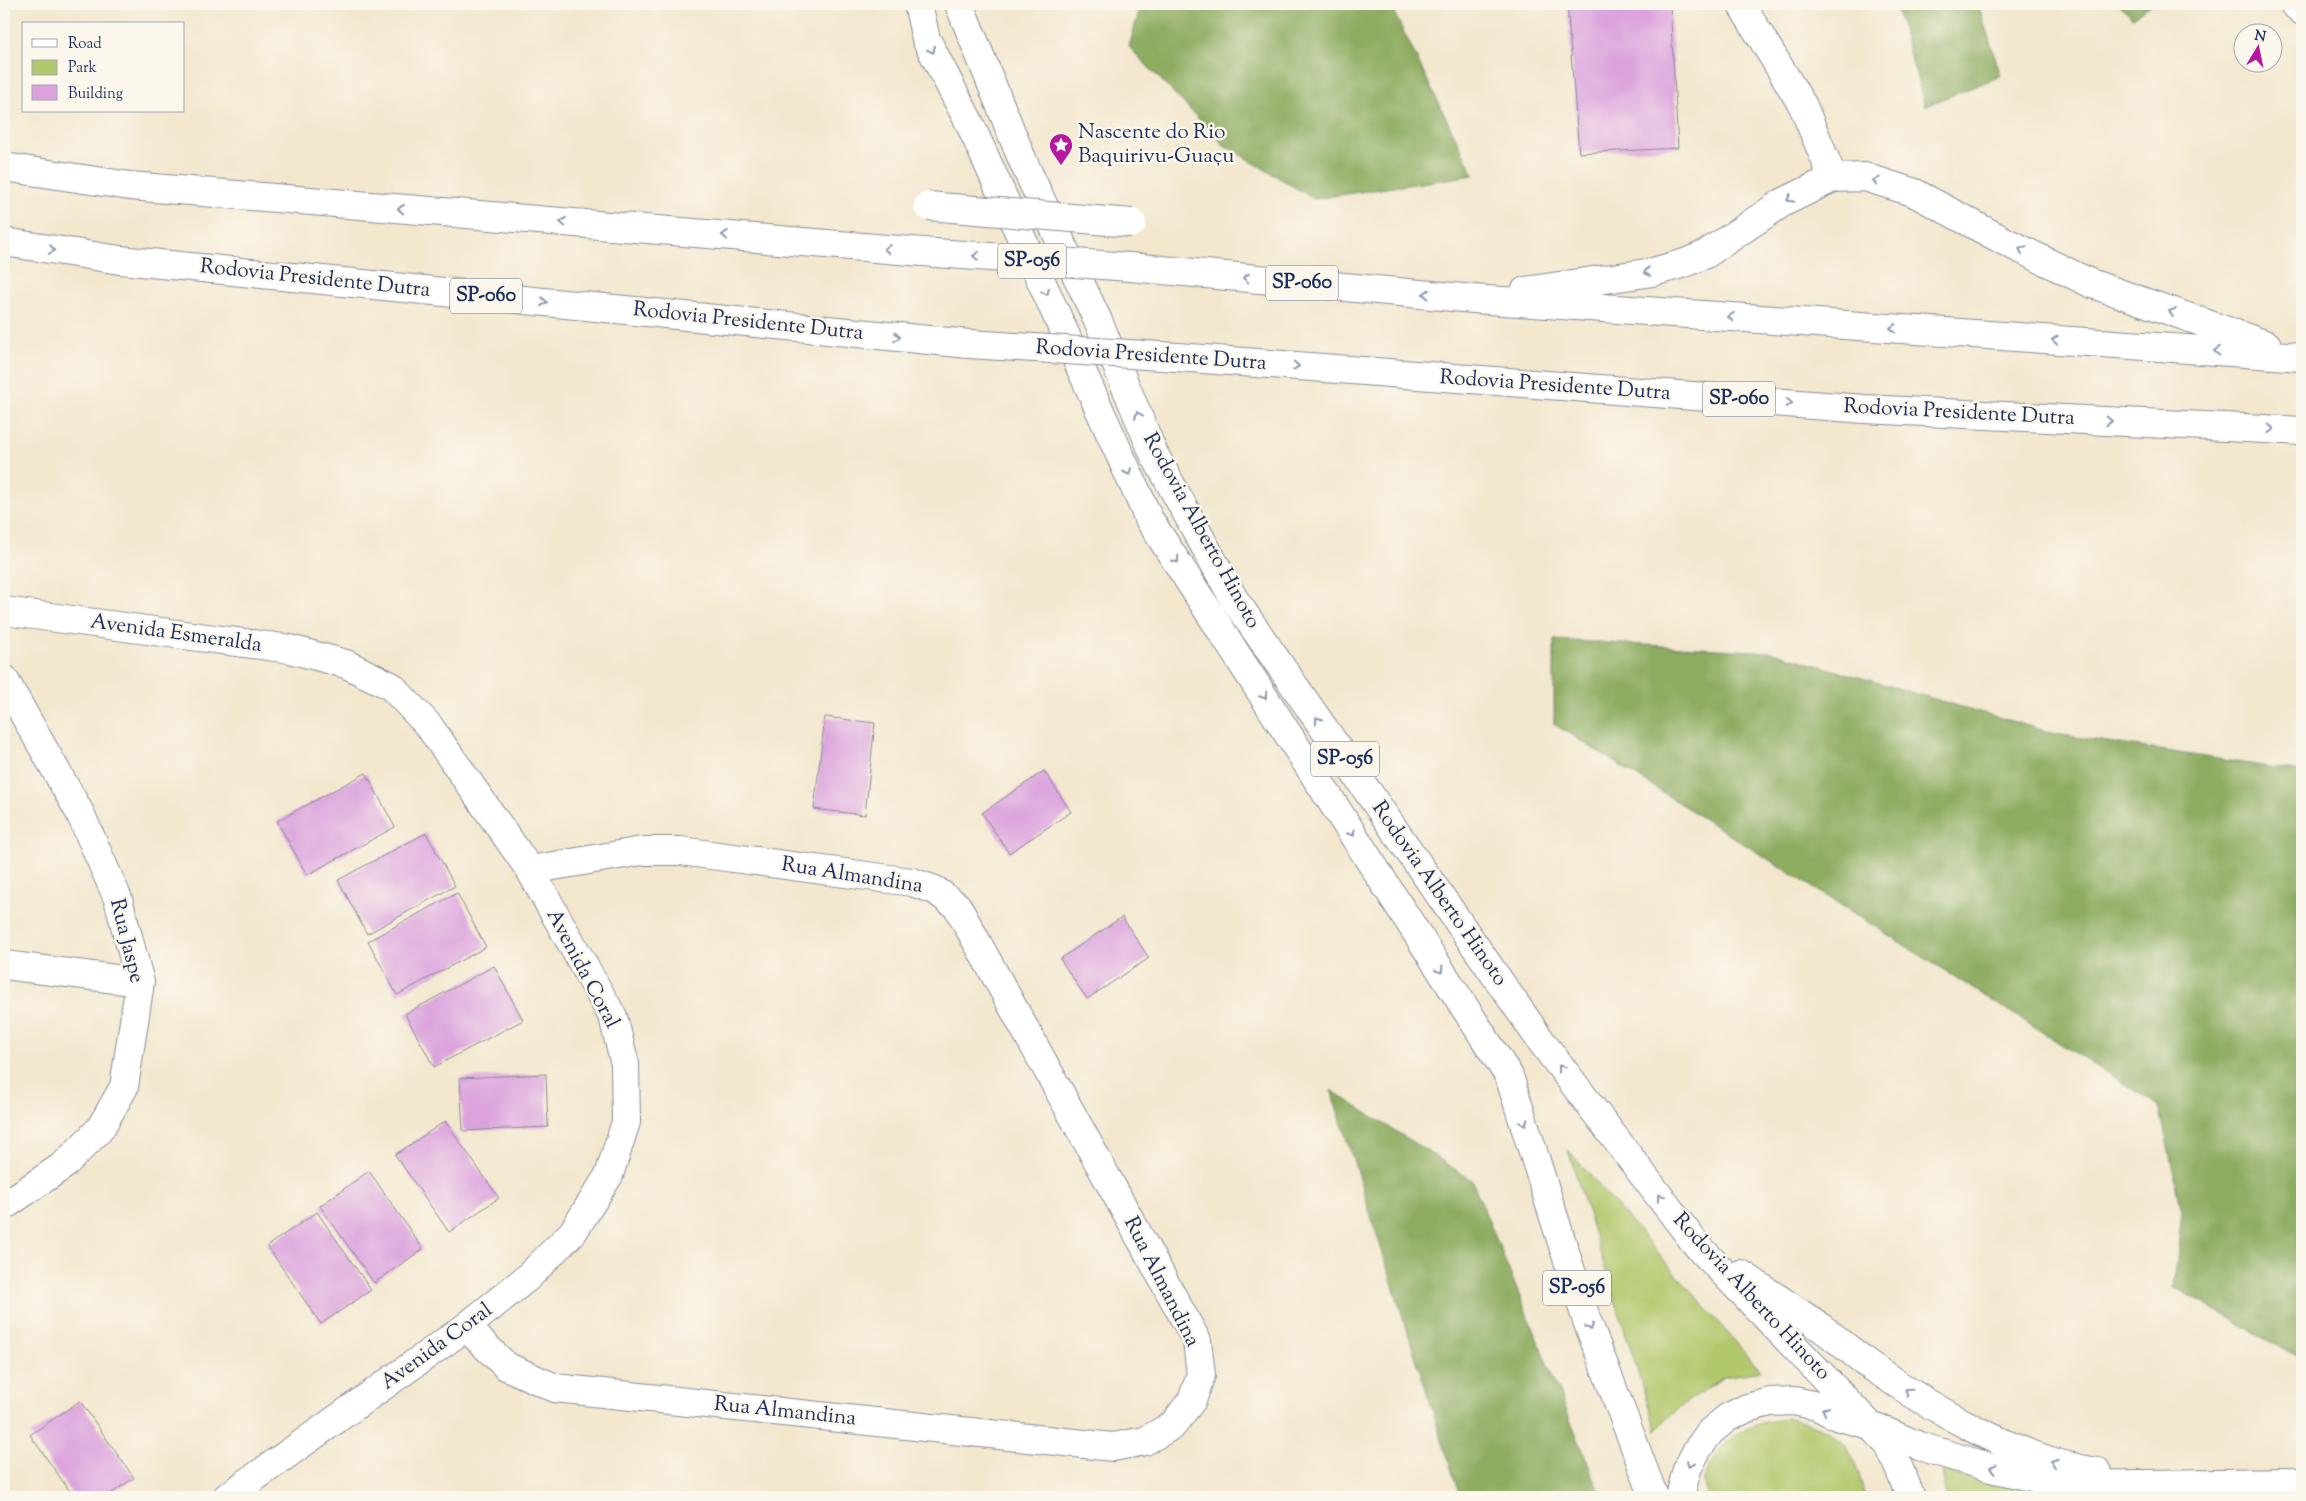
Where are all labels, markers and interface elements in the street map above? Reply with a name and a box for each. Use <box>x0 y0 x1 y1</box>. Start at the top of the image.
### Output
legend <box>22 22 185 112</box>
north arrow <box>2234 22 2284 72</box>
text: N <box>2253 26 2267 48</box>
text: Road <box>68 34 102 55</box>
one-way arrow <box>926 45 936 54</box>
text: Park <box>68 58 97 79</box>
text: Building <box>68 84 123 105</box>
place label: Nascente do Rio Baquirivu-Guaçu <box>1078 118 1234 172</box>
place icon: Nascente do Rio Baquirivu-Guaçu <box>1048 132 1074 166</box>
one-way arrow <box>1872 176 1881 186</box>
one-way arrow <box>1786 193 1795 203</box>
one-way arrow <box>397 203 405 214</box>
one-way arrow <box>559 217 567 228</box>
one-way arrow <box>721 230 729 241</box>
one-way arrow <box>48 244 56 254</box>
one-way arrow <box>883 244 891 255</box>
road number: SP-056 <box>998 244 1066 278</box>
one-way arrow <box>2019 246 2028 256</box>
one-way arrow <box>972 251 980 262</box>
street label: Rodovia Presidente Dutra <box>198 252 432 306</box>
road number: SP-060 <box>1266 266 1338 300</box>
one-way arrow <box>1642 267 1651 277</box>
one-way arrow <box>1242 273 1250 284</box>
road number: SP-060 <box>450 278 522 314</box>
one-way arrow <box>1040 287 1051 296</box>
one-way arrow <box>1421 289 1429 300</box>
street label: Rodovia Presidente Dutra <box>631 295 865 349</box>
one-way arrow <box>540 296 548 307</box>
one-way arrow <box>2169 308 2177 318</box>
one-way arrow <box>1727 311 1735 322</box>
one-way arrow <box>1889 323 1897 334</box>
one-way arrow <box>894 331 902 342</box>
street label: Rodovia Presidente Dutra <box>1035 333 1268 379</box>
one-way arrow <box>2051 334 2059 345</box>
one-way arrow <box>2213 346 2221 357</box>
one-way arrow <box>1292 361 1300 372</box>
street label: Rodovia Presidente Dutra <box>1439 363 1672 409</box>
road number: SP-060 <box>1703 382 1775 416</box>
street label: Rodovia Presidente Dutra <box>1843 392 2076 434</box>
one-way arrow <box>1786 397 1794 408</box>
one-way arrow <box>1133 411 1144 420</box>
one-way arrow <box>2105 415 2113 426</box>
one-way arrow <box>2267 424 2275 435</box>
street label: Rodovia Alberto Hinoto <box>1135 428 1267 634</box>
one-way arrow <box>1122 467 1132 476</box>
one-way arrow <box>1170 554 1179 564</box>
street label: Avenida Esmeralda <box>88 607 264 661</box>
one-way arrow <box>1258 691 1267 700</box>
one-way arrow <box>1315 716 1324 726</box>
road number: SP-056 <box>1311 742 1379 776</box>
street label: Rodovia Alberto Hinoto <box>1364 795 1514 993</box>
one-way arrow <box>1346 827 1355 837</box>
street label: Rua Almandina <box>779 850 925 902</box>
street label: Rua Jaspe <box>101 896 151 986</box>
street label: Avenida Coral <box>538 904 626 1034</box>
one-way arrow <box>1434 964 1443 973</box>
one-way arrow <box>1559 1065 1567 1074</box>
one-way arrow <box>1518 1118 1528 1126</box>
one-way arrow <box>1657 1193 1666 1203</box>
street label: Rodovia Alberto Hinoto <box>1665 1206 1837 1388</box>
street label: Rua Almandina <box>1115 1212 1207 1353</box>
road number: SP-056 <box>1543 1270 1611 1306</box>
street label: Avenida Coral <box>375 1296 499 1398</box>
one-way arrow <box>1584 1323 1594 1331</box>
one-way arrow <box>1905 1388 1914 1397</box>
street label: Rua Almandina <box>712 1390 858 1434</box>
one-way arrow <box>1822 1406 1831 1416</box>
one-way arrow <box>2051 1458 2059 1468</box>
one-way arrow <box>1686 1459 1697 1468</box>
one-way arrow <box>1989 1464 1997 1474</box>

